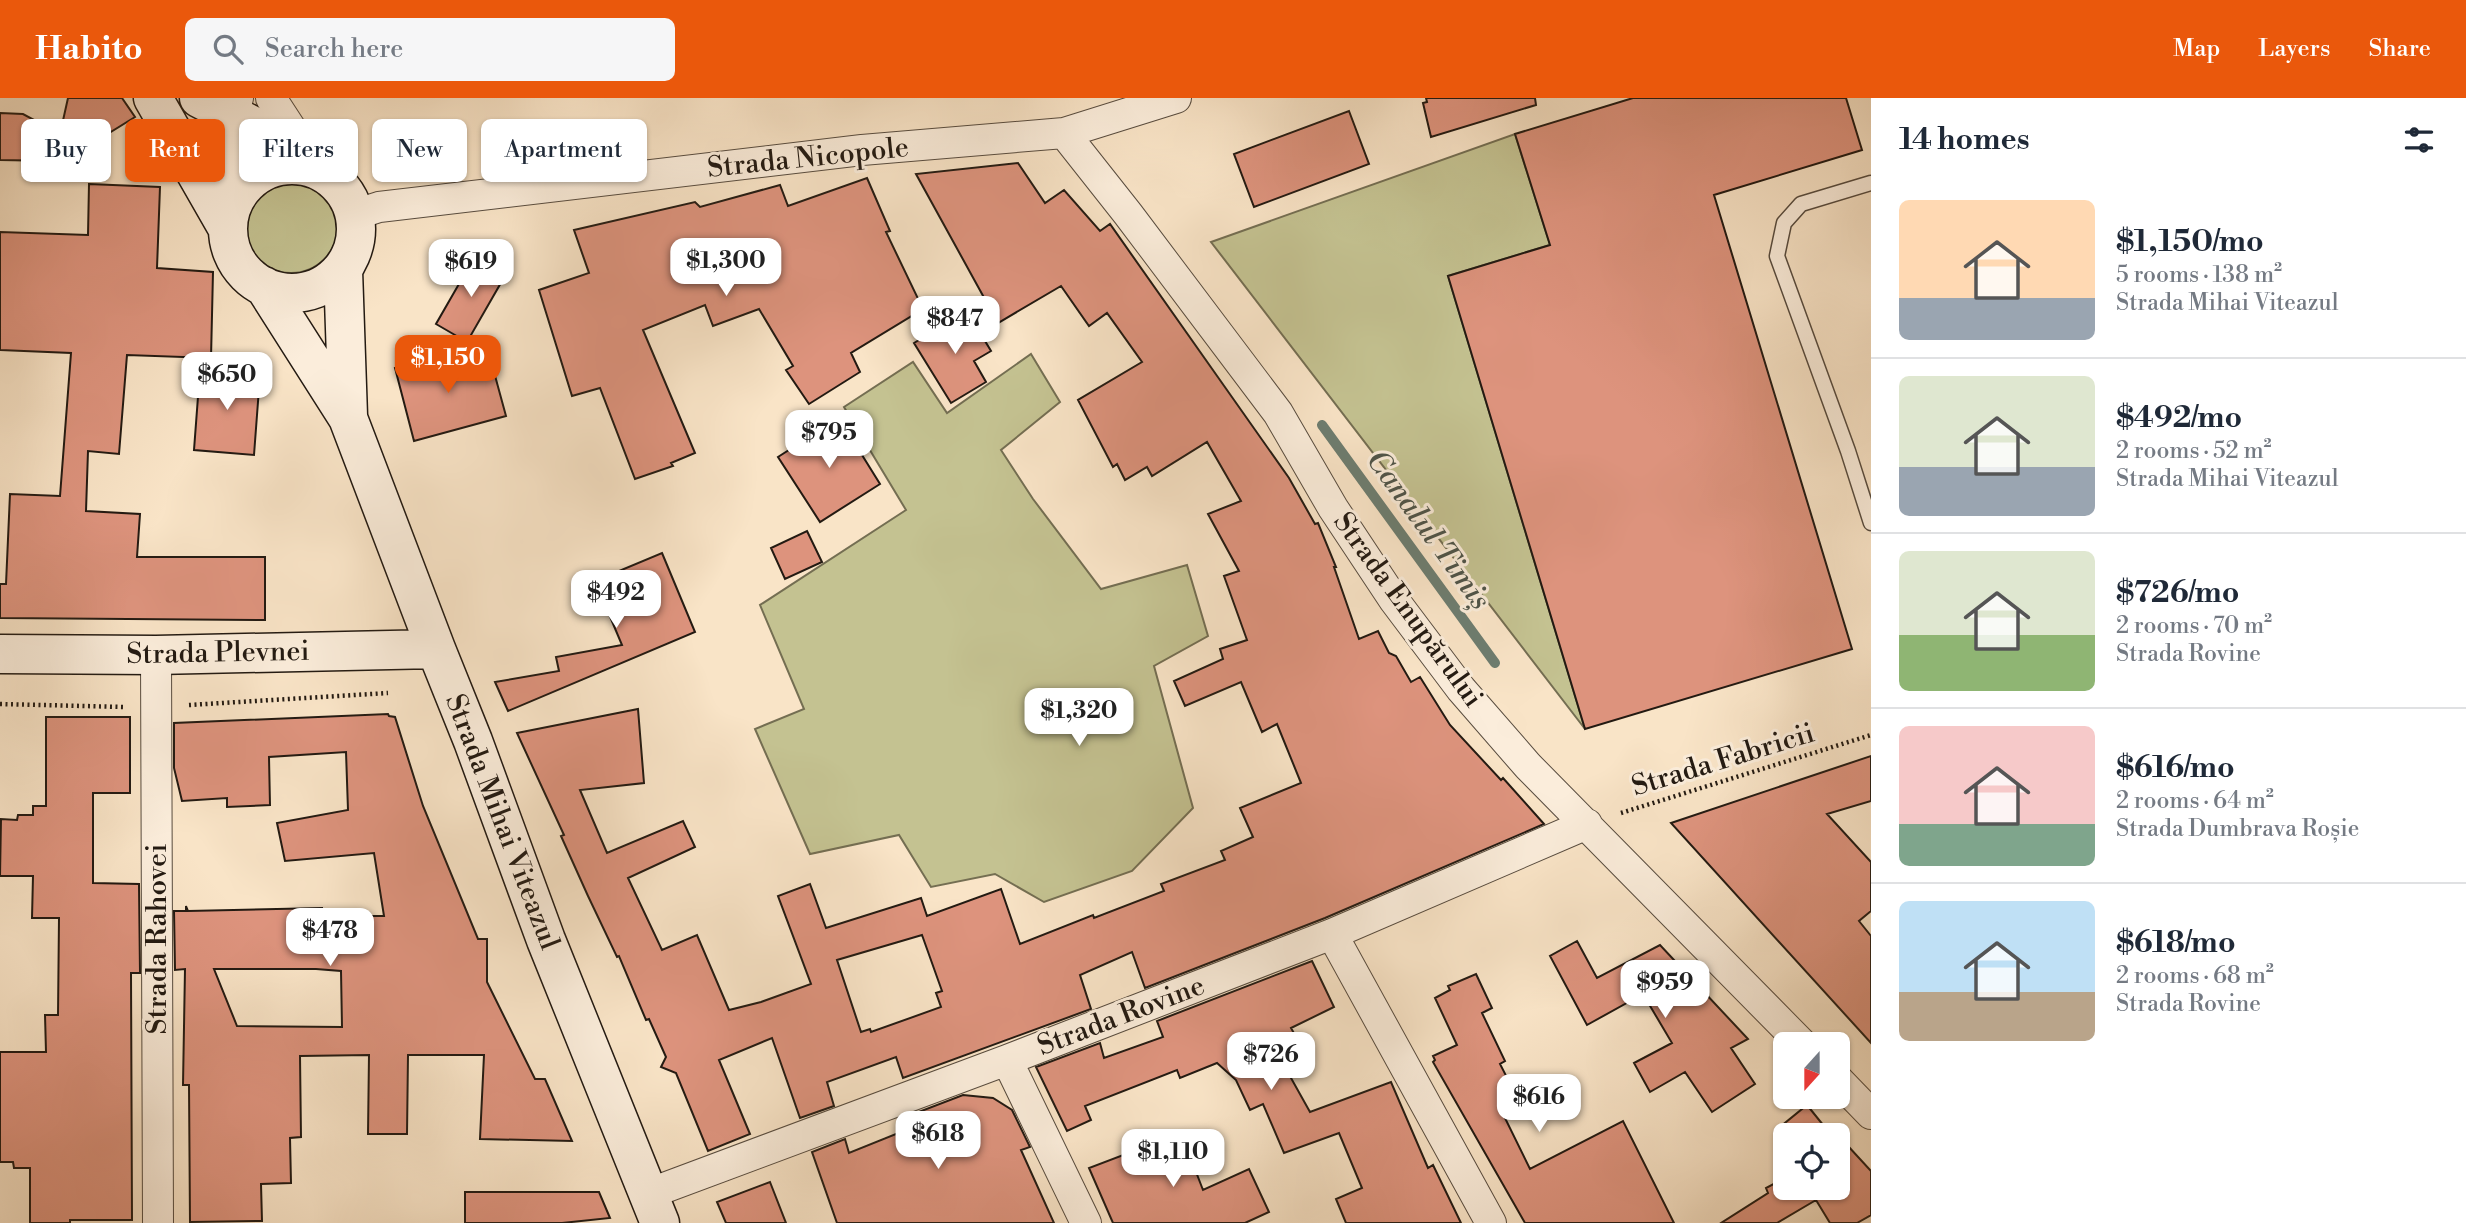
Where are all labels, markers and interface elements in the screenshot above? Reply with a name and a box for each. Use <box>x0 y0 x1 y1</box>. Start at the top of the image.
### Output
search box <box>185 18 675 81</box>
text: Habito <box>35 29 143 70</box>
icon: search <box>209 30 247 68</box>
text: Search here <box>265 33 404 65</box>
text: Map <box>2173 34 2220 64</box>
text: Layers <box>2258 34 2330 64</box>
text: Share <box>2368 34 2431 64</box>
chip: Buy <box>21 119 111 182</box>
chip: Rent <box>125 119 225 182</box>
chip: Filters <box>239 119 358 182</box>
chip: New <box>372 119 467 182</box>
chip: Apartment <box>481 119 647 182</box>
text: 14 homes <box>1899 121 2030 159</box>
icon: filters <box>2400 121 2438 159</box>
street label: Strada Nicopole <box>706 130 910 186</box>
text: $1,150/mo <box>2116 223 2264 261</box>
icon: home <box>1955 228 2039 312</box>
pin: $1,300 <box>669 238 783 298</box>
pin: $619 <box>430 240 512 299</box>
text: $1,300 <box>686 247 766 275</box>
text: $619 <box>445 248 497 276</box>
text: 5 rooms · 138 m² <box>2116 261 2282 289</box>
text: Strada Mihai Viteazul <box>2116 289 2338 317</box>
pin: $847 <box>914 296 996 356</box>
text: $847 <box>927 305 983 333</box>
pin: $1,150 <box>391 336 505 395</box>
text: $1,150 <box>411 344 485 372</box>
pin: $650 <box>186 352 268 412</box>
text: $650 <box>197 361 257 389</box>
text: $492/mo <box>2116 399 2242 437</box>
icon: home <box>1955 404 2039 488</box>
pin: $795 <box>788 410 870 470</box>
text: $795 <box>801 419 857 447</box>
text: 2 rooms · 52 m² <box>2116 437 2272 465</box>
water label: Canalul Timiș <box>1357 443 1499 617</box>
text: Strada Mihai Viteazul <box>2116 465 2338 493</box>
street label: Strada Enupărului <box>1325 506 1491 714</box>
pin: $492 <box>575 570 657 630</box>
text: $726/mo <box>2116 574 2239 612</box>
text: $492 <box>587 579 645 607</box>
icon: home <box>1955 579 2039 663</box>
text: 2 rooms · 70 m² <box>2116 612 2272 640</box>
street label: Strada Plevnei <box>126 634 310 672</box>
text: Strada Rovine <box>2116 640 2261 668</box>
pin: $1,320 <box>1022 688 1136 748</box>
street label: Strada Mihai Viteazul <box>437 689 567 955</box>
text: $1,320 <box>1040 697 1118 725</box>
street label: Strada Fabricii <box>1627 716 1819 804</box>
text: $616/mo <box>2116 749 2235 787</box>
icon: home <box>1955 754 2039 838</box>
text: 2 rooms · 64 m² <box>2116 787 2274 815</box>
text: Strada Dumbrava Roșie <box>2116 815 2359 843</box>
street label: Strada Rahovei <box>140 844 175 1034</box>
pin: $478 <box>289 908 371 968</box>
text: $478 <box>302 917 358 945</box>
text: $618/mo <box>2116 924 2236 962</box>
icon: home <box>1955 929 2039 1013</box>
pin: $959 <box>1624 960 1706 1020</box>
text: 2 rooms · 68 m² <box>2116 962 2274 990</box>
street label: Strada Rovine <box>1032 968 1210 1064</box>
text: $959 <box>1637 969 1693 997</box>
text: Strada Rovine <box>2116 990 2261 1018</box>
pin: $726 <box>1230 1032 1312 1092</box>
north arrow <box>1773 1032 1850 1110</box>
map controls <box>1773 1032 1850 1200</box>
text: $726 <box>1243 1041 1299 1069</box>
pin: $616 <box>1498 1074 1580 1134</box>
text: $616 <box>1513 1083 1565 1111</box>
pin: $618 <box>897 1112 979 1171</box>
text: $618 <box>912 1120 964 1148</box>
button: locate <box>1773 1123 1850 1200</box>
pin: $1,110 <box>1116 1130 1230 1189</box>
text: $1,110 <box>1137 1138 1209 1166</box>

